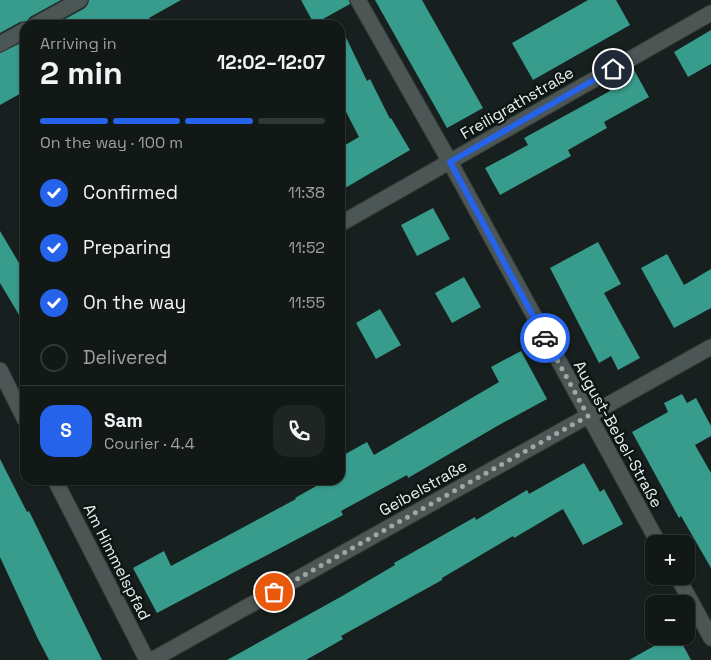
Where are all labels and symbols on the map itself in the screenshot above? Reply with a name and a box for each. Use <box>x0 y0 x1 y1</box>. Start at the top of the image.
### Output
pin <box>592 48 634 90</box>
street label: Freiligrathstraße <box>456 62 578 144</box>
courier <box>520 313 570 363</box>
street label: August-Bebel-Straße <box>569 357 667 511</box>
street label: Geibelstraße <box>375 455 471 521</box>
street label: Am Himmelspfad <box>79 500 155 624</box>
pin <box>253 571 295 613</box>

